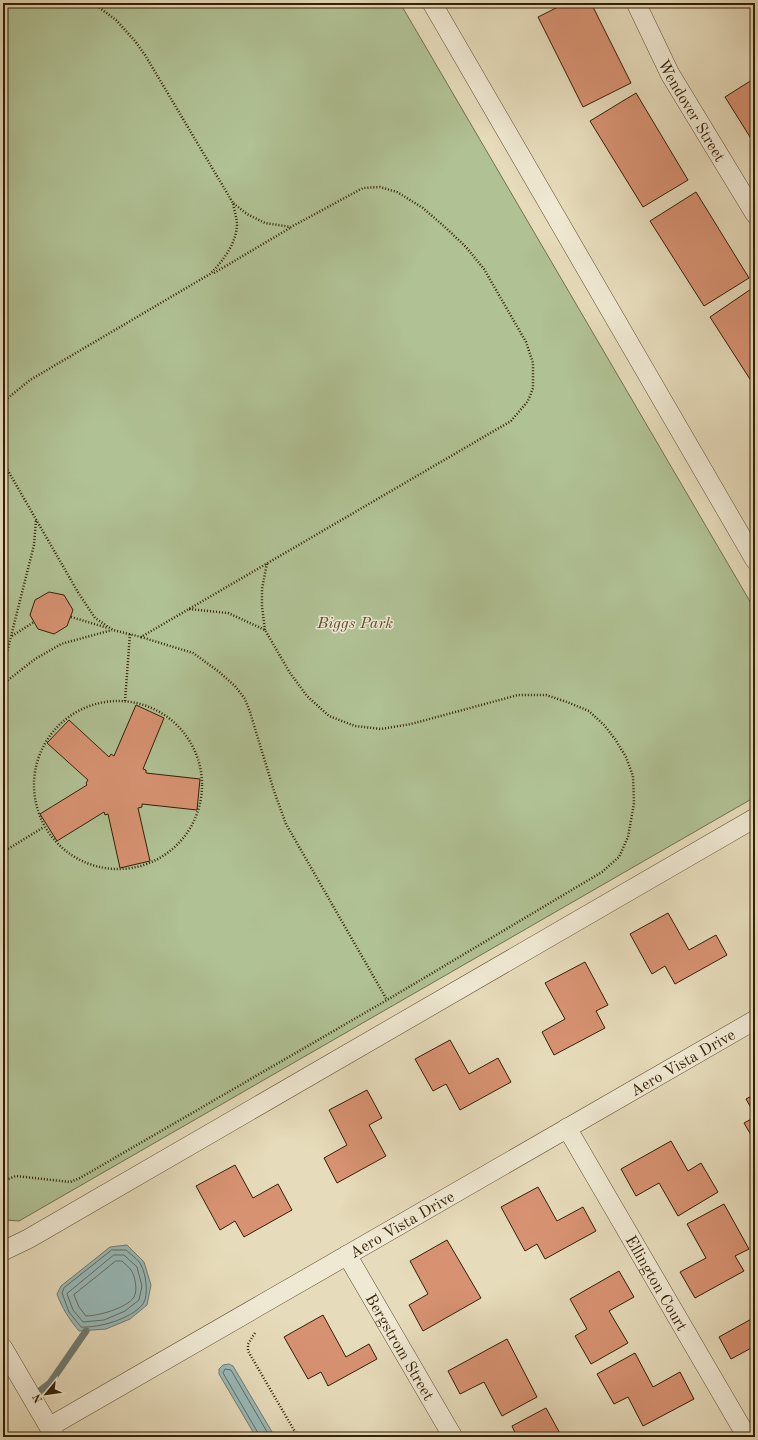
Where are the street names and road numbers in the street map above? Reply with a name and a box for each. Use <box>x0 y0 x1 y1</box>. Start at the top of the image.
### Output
street label: Wendover Street <box>654 57 727 165</box>
street label: Aero Vista Drive <box>628 1027 738 1100</box>
street label: Aero Vista Drive <box>347 1189 458 1262</box>
street label: Ellington Court <box>621 1233 690 1334</box>
street label: Bergstrom Street <box>361 1292 436 1404</box>

